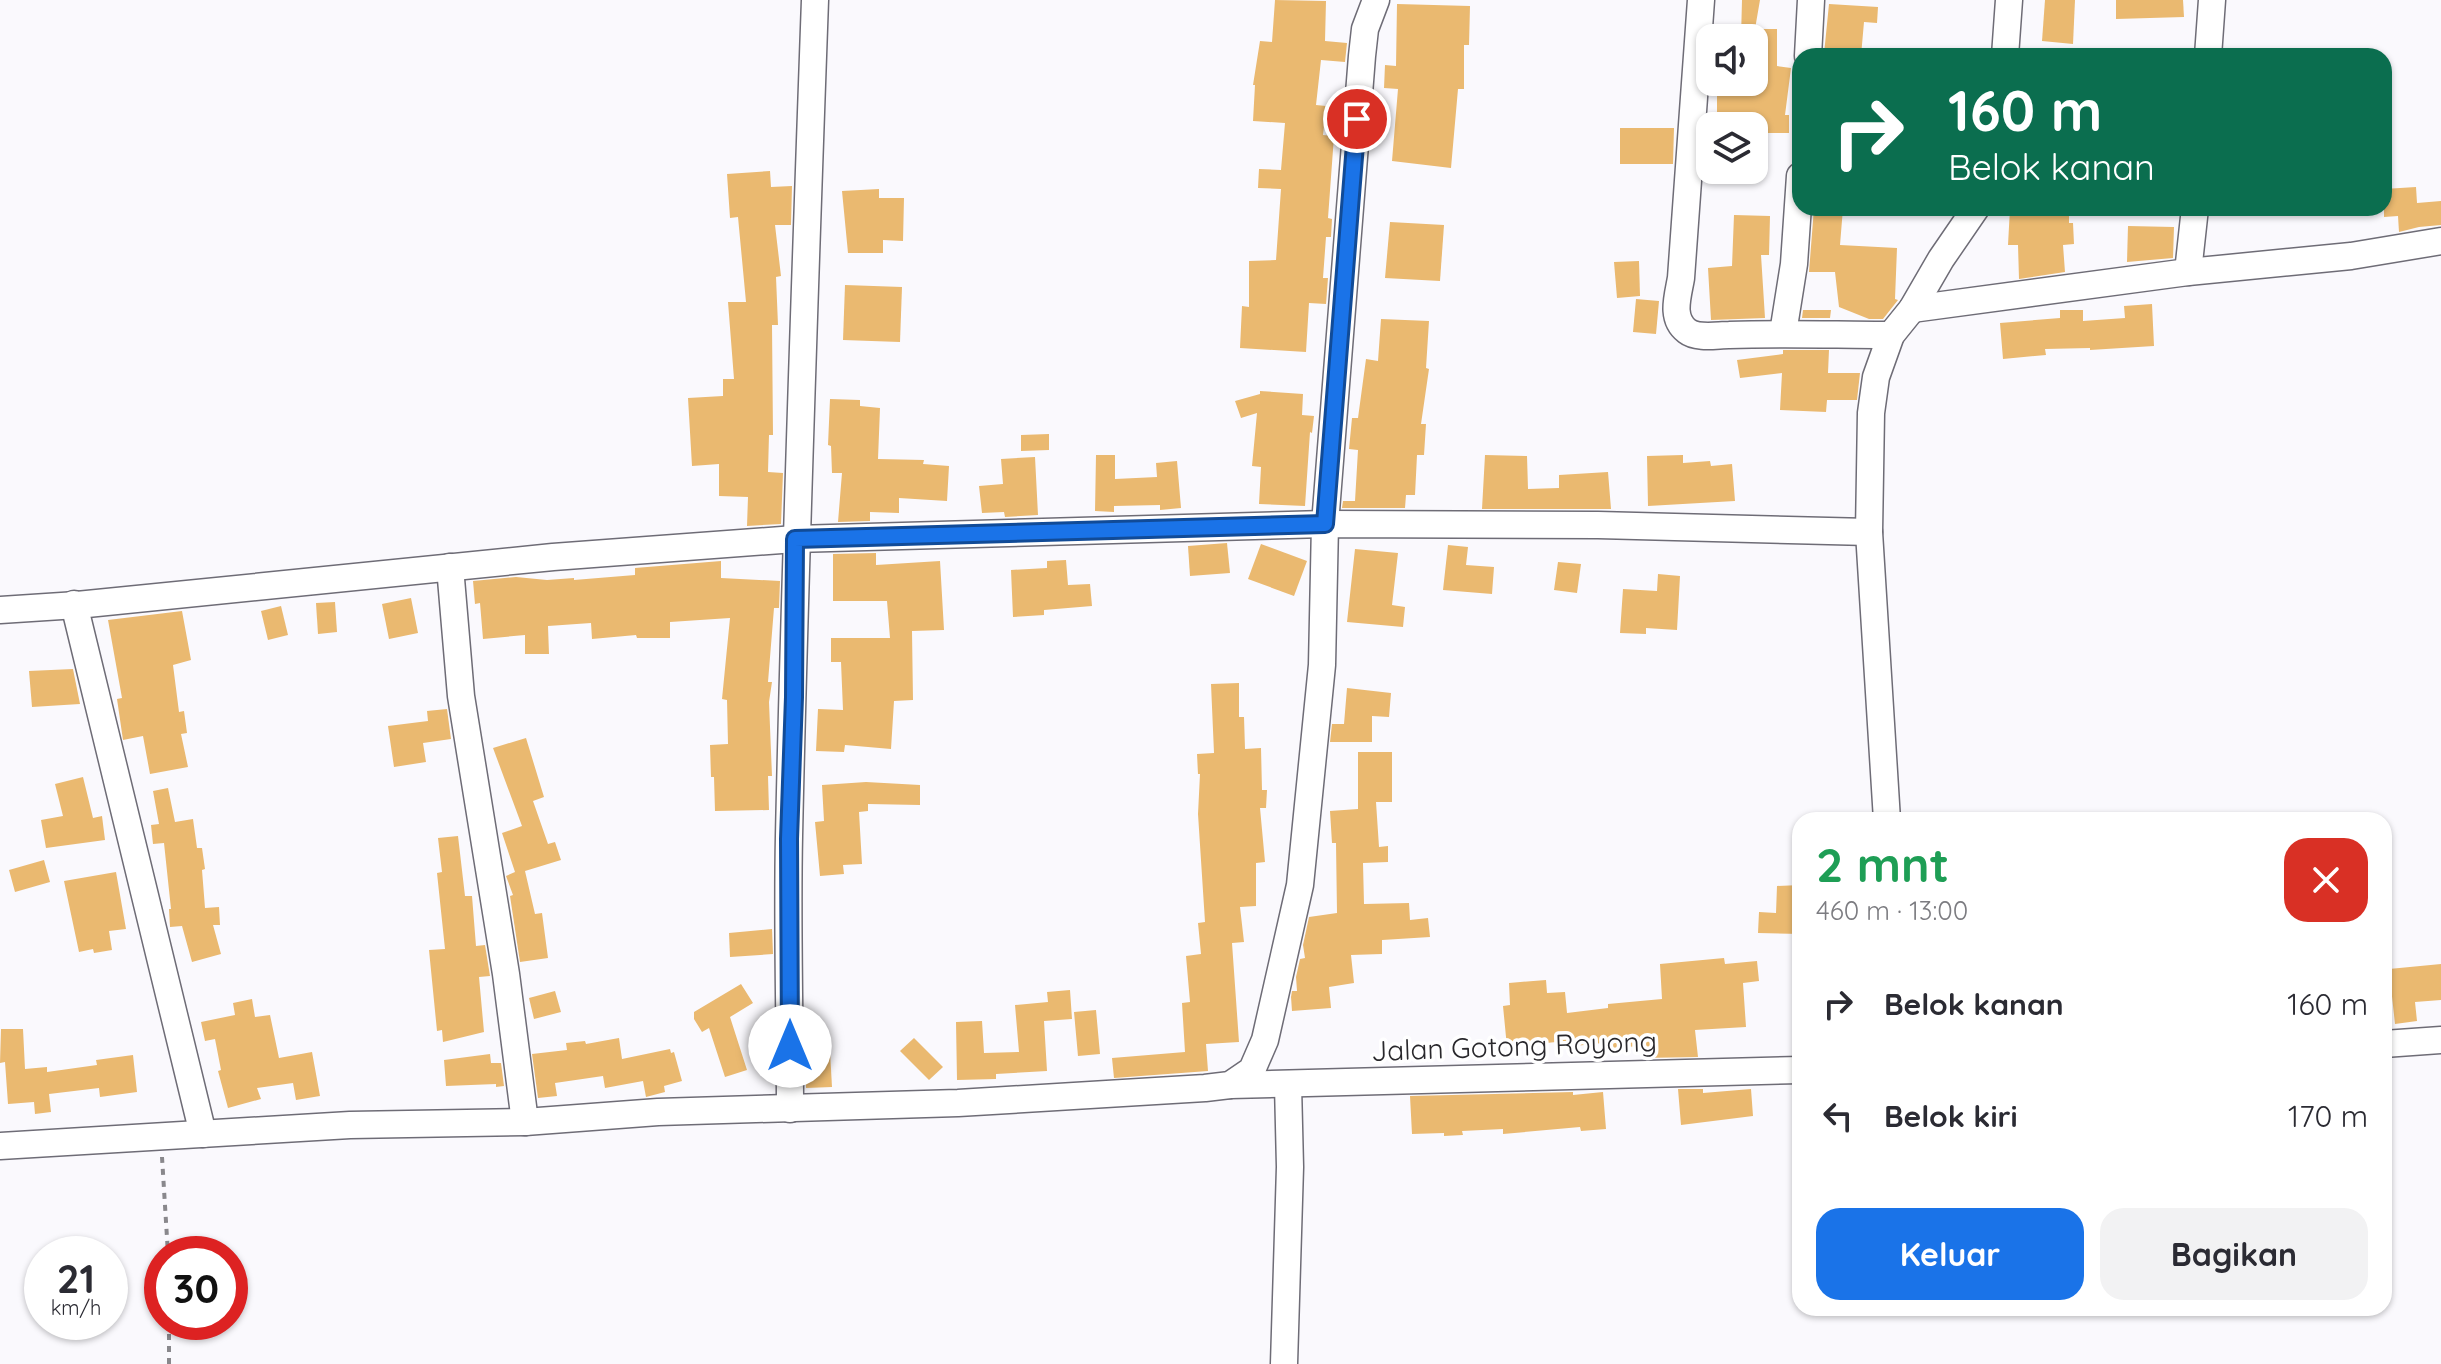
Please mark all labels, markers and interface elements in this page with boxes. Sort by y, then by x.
map controls [1696,24,1768,184]
button: sound [1696,24,1768,96]
text: 160 m [1948,75,2102,145]
icon: right [1816,80,1920,184]
pin [1323,85,1391,153]
icon: arrive [1335,97,1379,141]
button: layers [1696,112,1768,184]
text: Belok kanan [1948,144,2155,189]
text: 2 mnt [1816,834,1949,894]
button: close [2284,838,2368,922]
text: 460 m · 13:00 [1816,894,1968,927]
icon: right [1816,982,1860,1026]
text: Belok kanan [1884,985,2064,1023]
text: 160 m [2287,985,2368,1023]
position arrow [748,1004,832,1088]
street label: Jalan Gotong Royong [1370,1023,1658,1068]
icon: left [1816,1094,1860,1138]
text: Belok kiri [1884,1097,2018,1135]
text: 170 m [2288,1097,2368,1135]
button: Keluar [1816,1208,2084,1300]
button: Bagikan [2100,1208,2368,1300]
speed limit sign: 30 [144,1236,248,1340]
text: 21 [57,1253,95,1303]
text: km/h [51,1295,101,1320]

